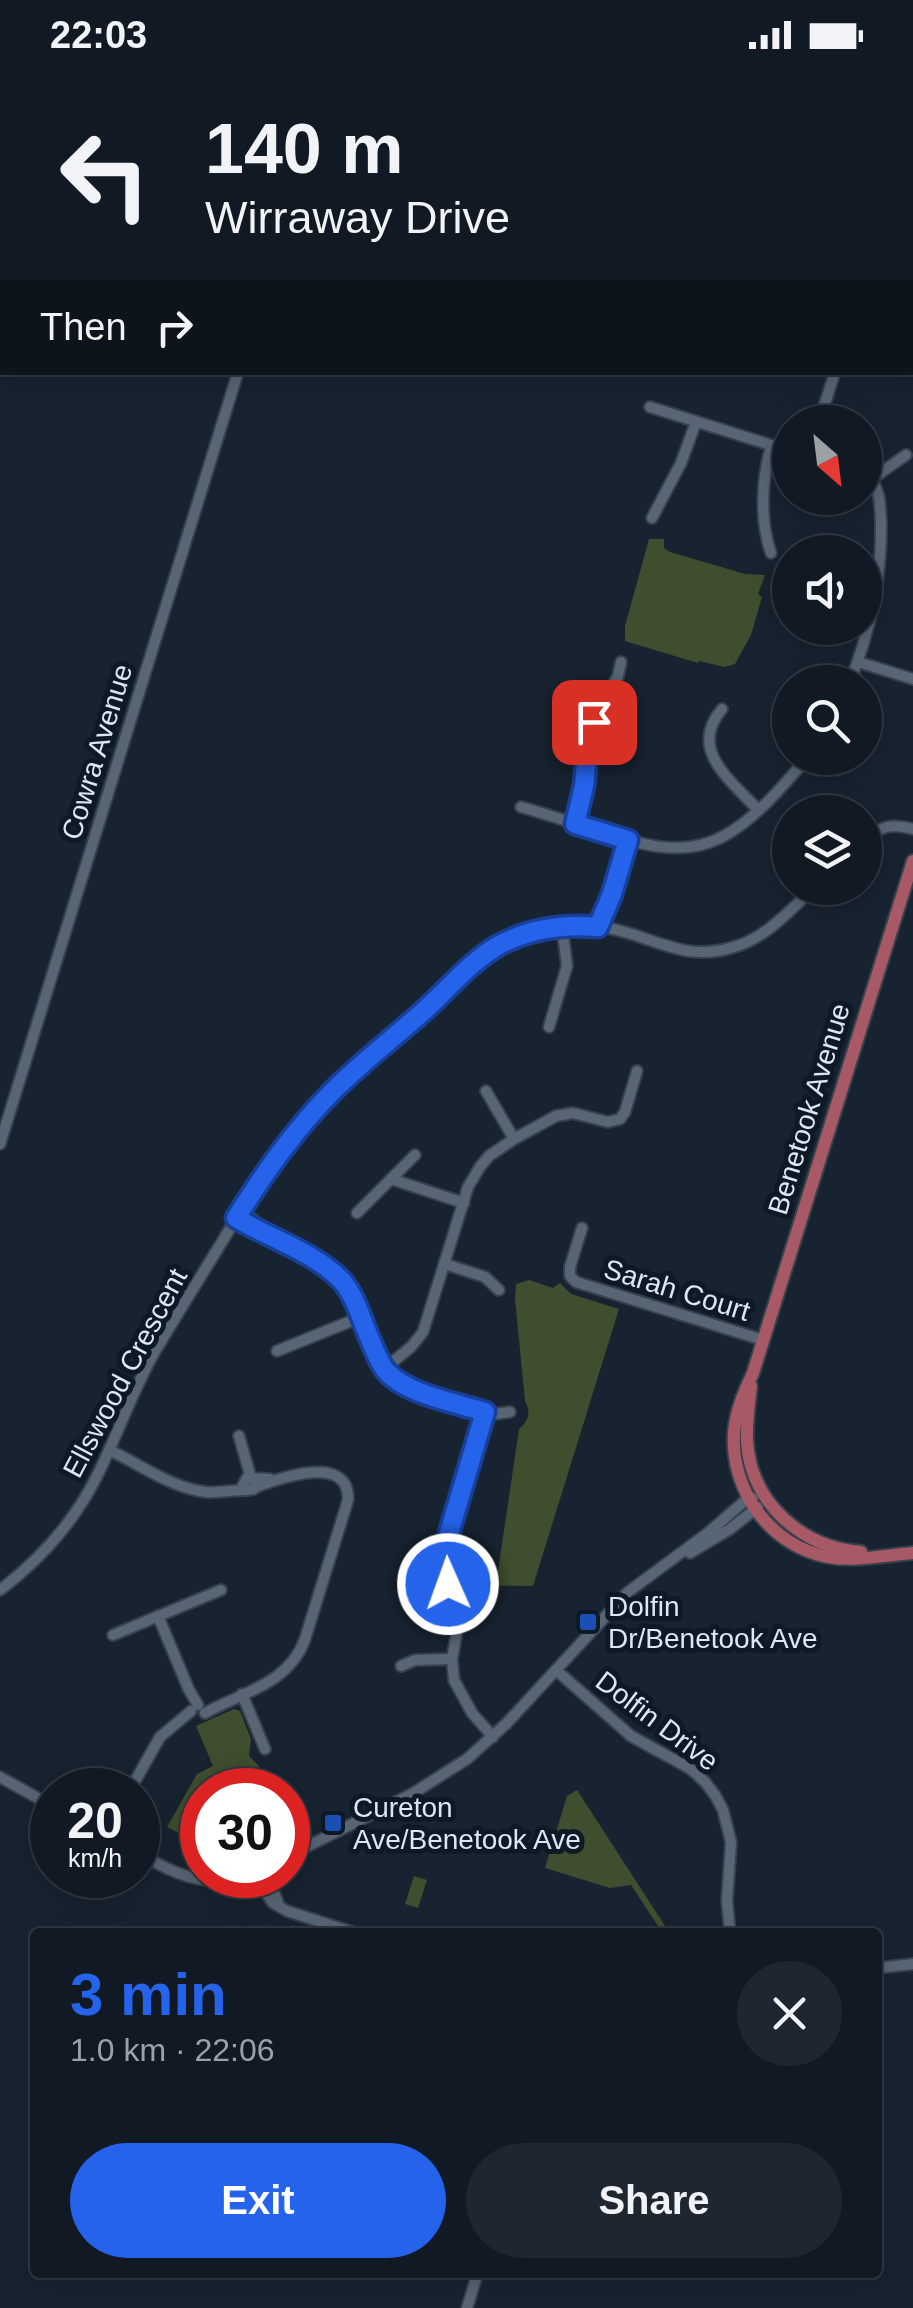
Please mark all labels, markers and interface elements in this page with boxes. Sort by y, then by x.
text: 22:03 [50,14,147,56]
icon: left [40,110,170,240]
text: 140 m [205,110,403,188]
text: Wirraway Drive [205,192,510,243]
icon: right [147,300,202,355]
text: Then [40,306,127,348]
north arrow [772,405,882,515]
map controls [772,405,882,905]
button: sound [772,535,882,645]
street label: Cowra Avenue [56,661,138,843]
button: search [772,665,882,775]
pin [552,680,637,765]
icon: arrive [567,695,622,750]
button: layers [772,795,882,905]
street label: Benetook Avenue [762,1000,856,1218]
street label: Sarah Court [600,1253,754,1327]
street label: Ellswood Crescent [57,1263,193,1483]
position arrow [396,1532,500,1636]
place label: Dolfin Dr/Benetook Ave [608,1591,818,1654]
marker: Dolfin Dr/Benetook Ave [577,1611,599,1633]
street label: Dolfin Drive [590,1665,724,1777]
speed limit sign: 30 [180,1768,310,1898]
place label: Cureton Ave/Benetook Ave [353,1792,581,1855]
text: 20 [67,1793,123,1849]
marker: Cureton Ave/Benetook Ave [322,1812,344,1834]
text: km/h [68,1844,122,1872]
text: 3 min [70,1961,227,2028]
button: close [737,1961,842,2066]
text: 1.0 km · 22:06 [70,2032,275,2068]
button: Exit [70,2143,446,2258]
button: Share [466,2143,842,2258]

